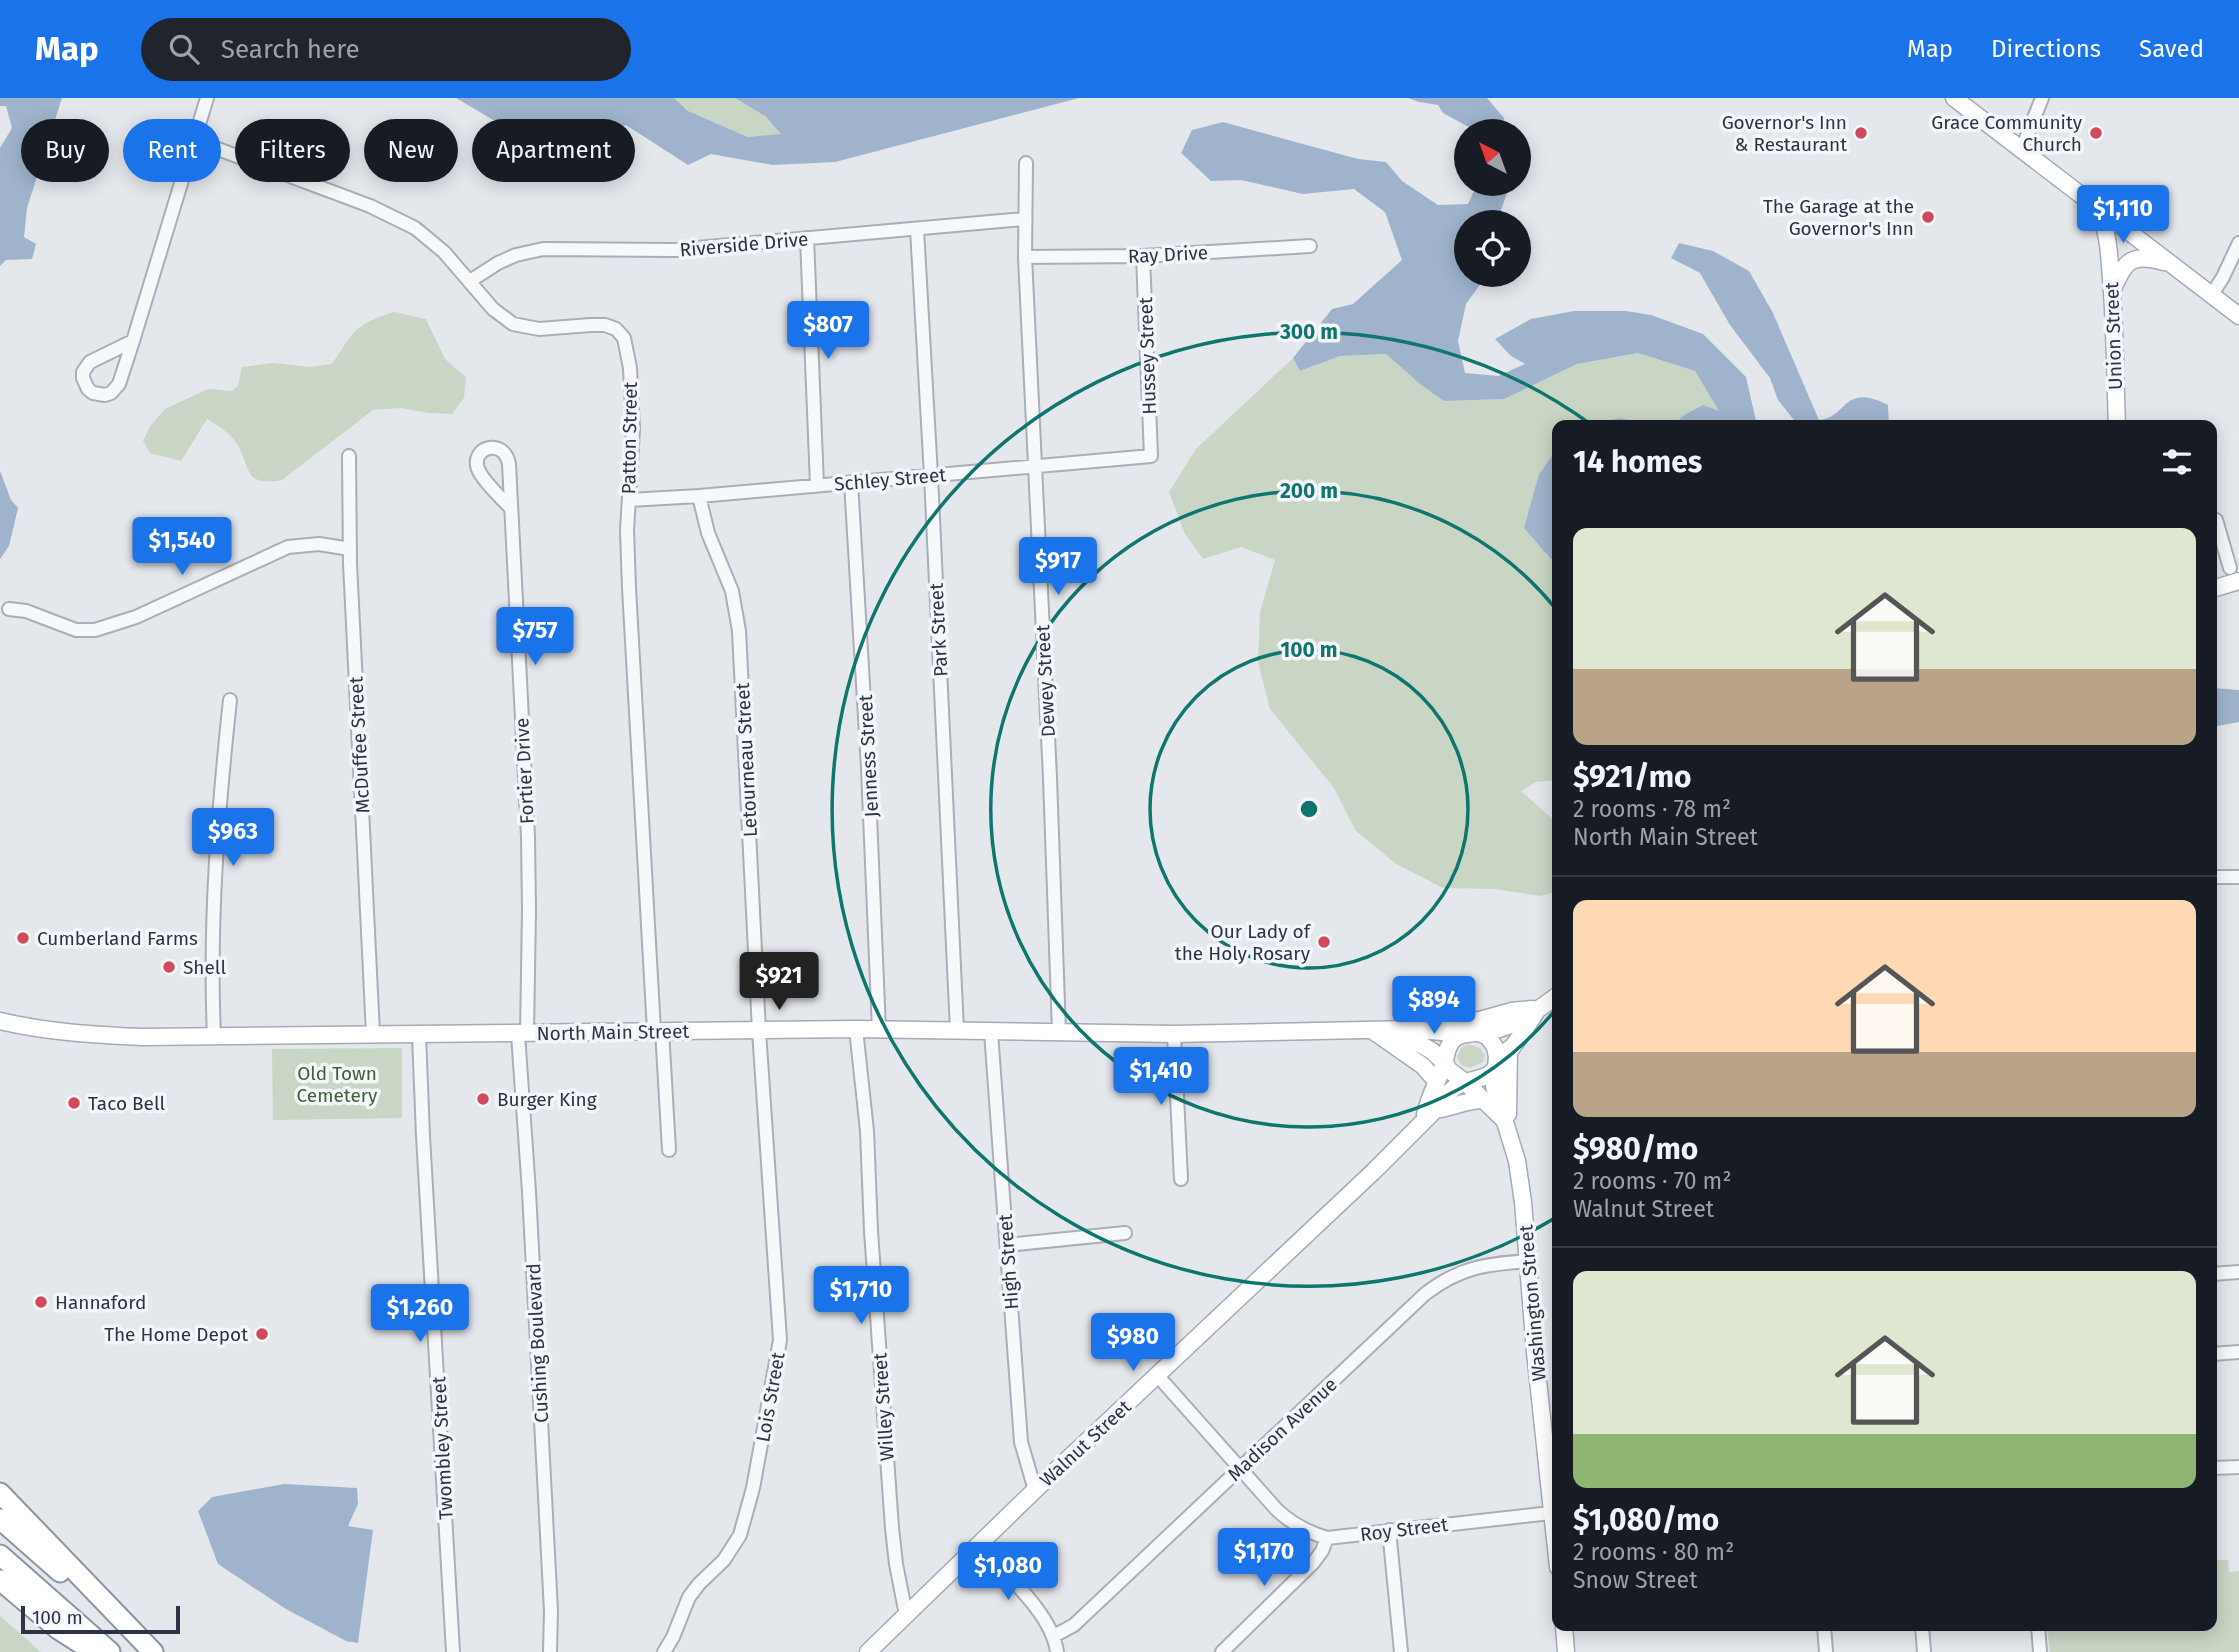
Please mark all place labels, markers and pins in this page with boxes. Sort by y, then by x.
place label: Governor's Inn & Restaurant [1722,111,1847,156]
place label: Grace Community Church [1931,111,2083,156]
marker: Governor's Inn & Restaurant [1853,125,1869,141]
marker: Grace Community Church [2088,125,2104,141]
pin: $1,110 [2066,186,2180,245]
place label: The Garage at the Governor's Inn [1763,195,1914,240]
marker: The Garage at the Governor's Inn [1920,209,1936,225]
pin: $807 [787,302,869,361]
pin: $1,540 [125,518,239,577]
pin: $917 [1017,538,1099,597]
pin: $757 [494,608,576,667]
centre of rings [1297,797,1321,821]
pin: $963 [192,808,274,868]
place label: Our Lady of the Holy Rosary [1175,920,1312,965]
place label: Cumberland Farms [37,927,198,950]
marker: Cumberland Farms [15,930,31,946]
marker: Our Lady of the Holy Rosary [1316,934,1332,950]
pin: $921 [738,953,820,1012]
place label: Shell [183,956,226,979]
marker: Shell [161,959,177,975]
pin: $894 [1393,976,1475,1036]
pin: $1,410 [1104,1048,1218,1107]
place label: Burger King [497,1088,597,1111]
marker: Burger King [475,1091,491,1107]
place label: Taco Bell [88,1092,166,1115]
marker: Taco Bell [66,1095,82,1111]
pin: $1,710 [804,1266,918,1326]
pin: $1,260 [363,1284,477,1344]
place label: Hannaford [55,1291,146,1314]
marker: Hannaford [33,1294,49,1310]
pin: $980 [1092,1314,1174,1373]
place label: The Home Depot [104,1323,248,1346]
marker: The Home Depot [254,1326,270,1342]
pin: $1,170 [1207,1528,1321,1588]
pin: $1,080 [951,1542,1065,1602]

